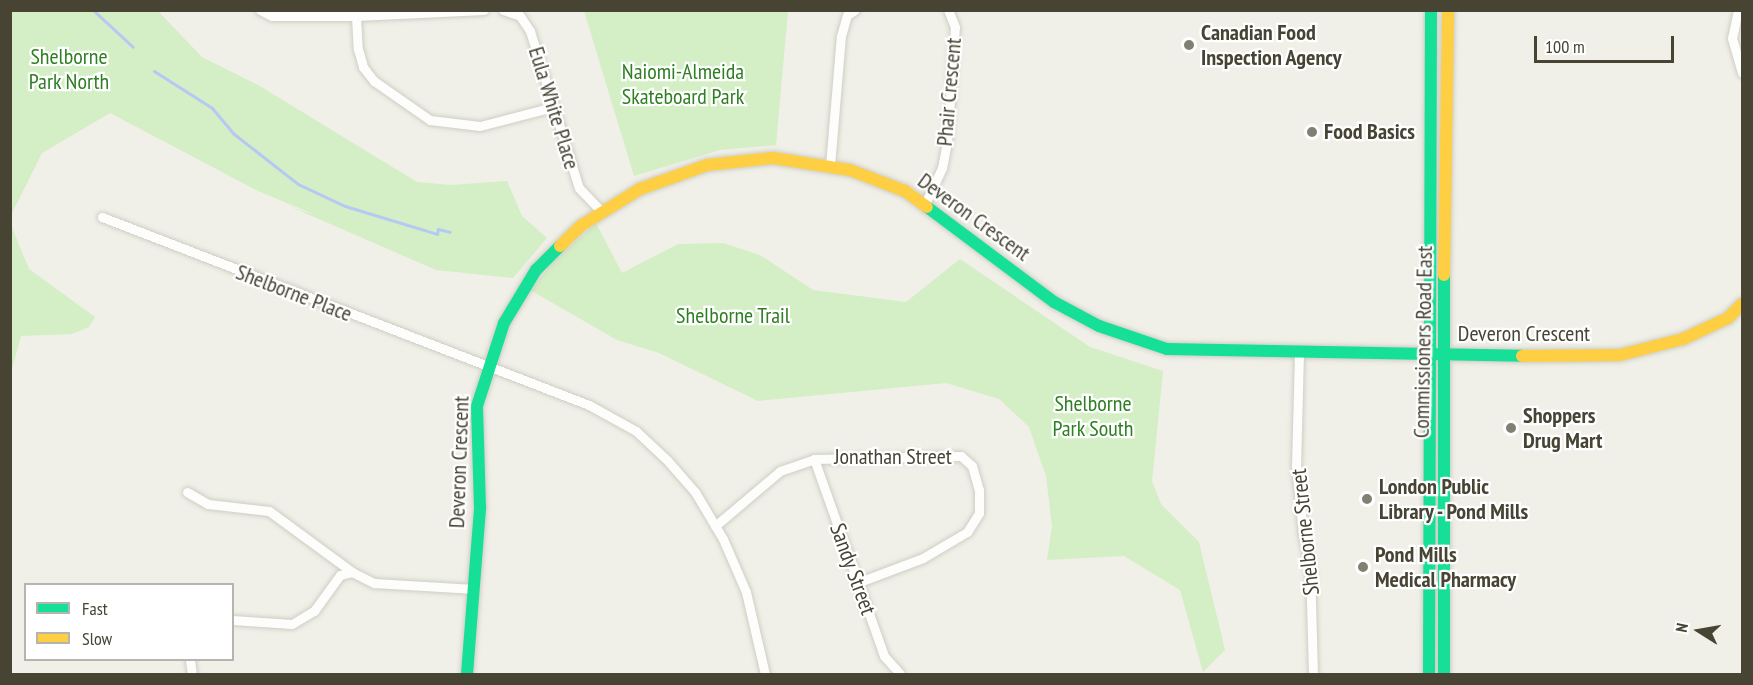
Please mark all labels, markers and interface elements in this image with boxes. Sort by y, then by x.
place label: Canadian Food Inspection Agency [1201,19,1342,70]
scale bar [1537,24,1676,62]
text: 100 m [1545,35,1585,58]
street label: Phair Crescent [931,37,967,147]
marker: Canadian Food Inspection Agency [1182,38,1196,52]
park label: Shelborne Park North [29,43,109,94]
street label: Eula White Place [523,43,585,173]
park label: Naiomi-Almeida Skateboard Park [622,58,744,110]
place label: Food Basics [1324,119,1415,145]
marker: Food Basics [1305,125,1319,139]
street label: Deveron Crescent [913,167,1035,267]
street label: Commissioners Road East [1408,246,1438,438]
street label: Shelborne Place [232,259,356,327]
park label: Shelborne Trail [676,303,790,329]
street label: Deveron Crescent [1458,321,1590,347]
park label: Shelborne Park South [1052,390,1134,442]
street label: Deveron Crescent [443,395,475,529]
place label: Shoppers Drug Mart [1523,402,1602,454]
marker: Shoppers Drug Mart [1504,421,1518,435]
street label: Jonathan Street [834,444,952,470]
street label: Shelborne Street [1285,467,1325,597]
place label: London Public Library - Pond Mills [1379,473,1531,524]
marker: London Public Library - Pond Mills [1360,492,1374,506]
street label: Sandy Street [824,519,882,619]
place label: Pond Mills Medical Pharmacy [1375,541,1516,592]
marker: Pond Mills Medical Pharmacy [1356,560,1370,574]
legend [24,583,234,661]
text: Fast [82,597,108,620]
north arrow [1669,601,1729,661]
text: N [1671,621,1692,634]
text: Slow [82,627,112,650]

